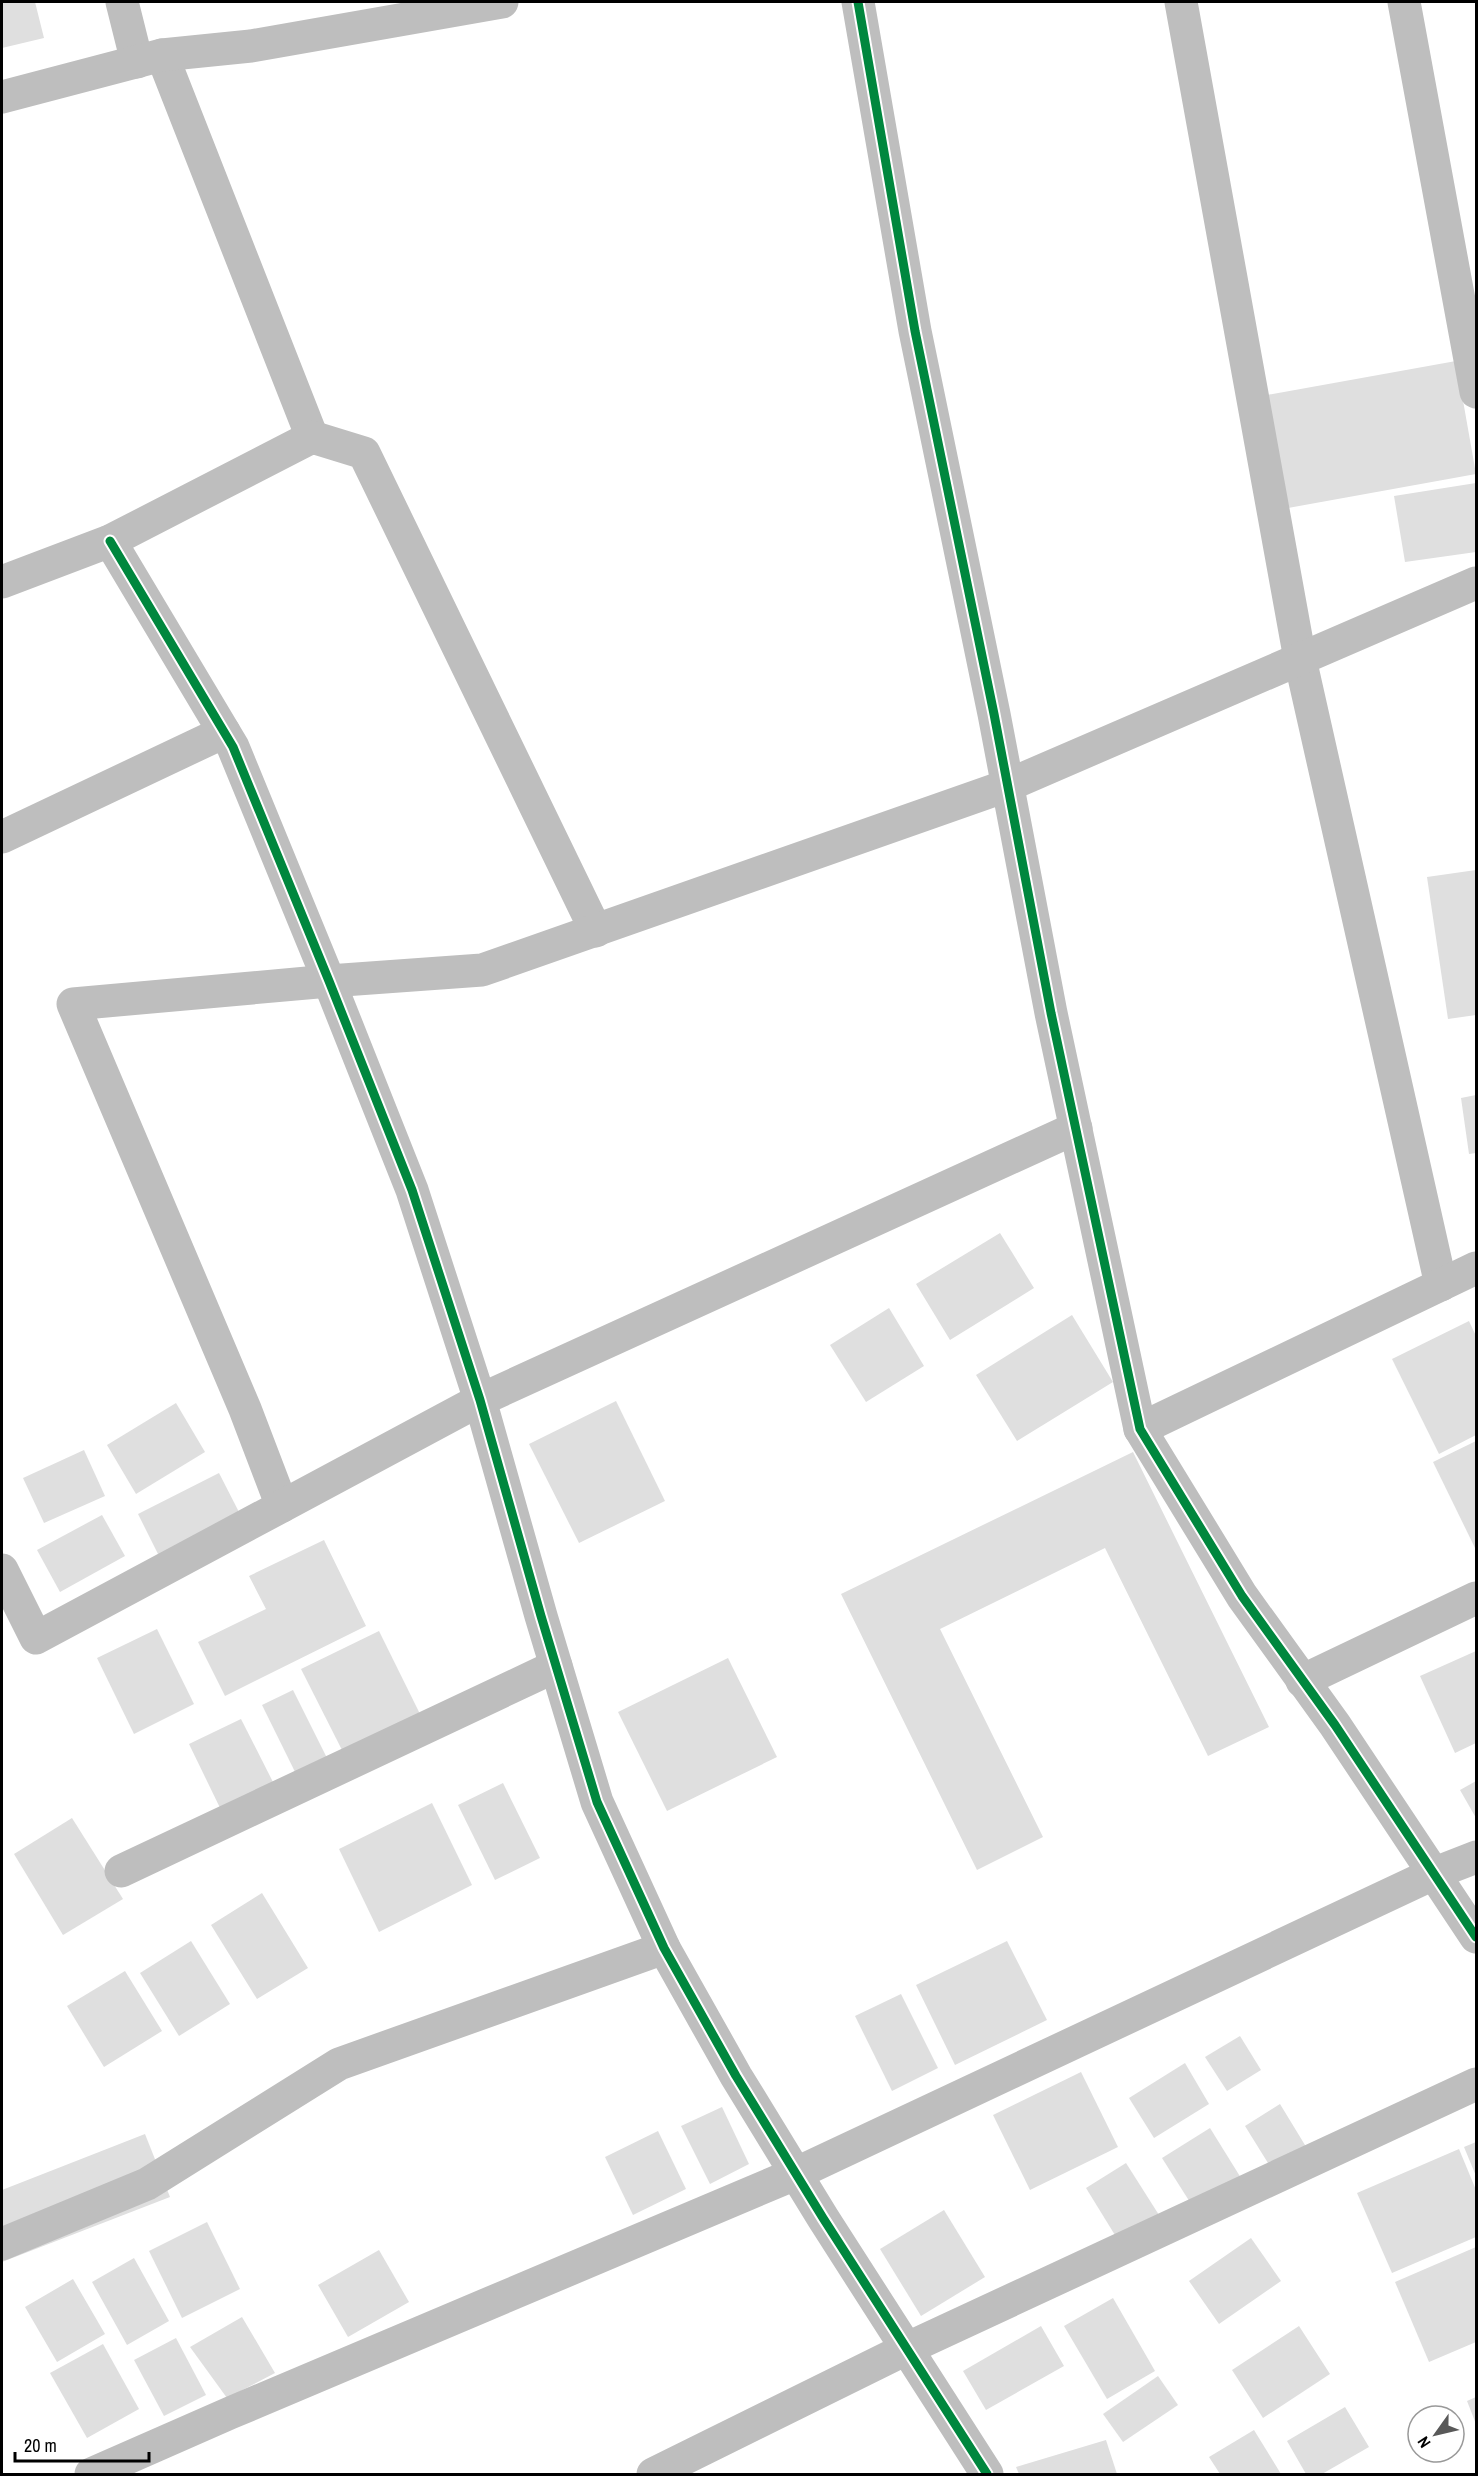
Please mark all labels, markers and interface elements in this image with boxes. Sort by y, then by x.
north arrow [1406,2404,1466,2464]
scale bar [15,2425,148,2463]
text: N [1412,2432,1435,2452]
text: 20 m [24,2433,57,2458]

